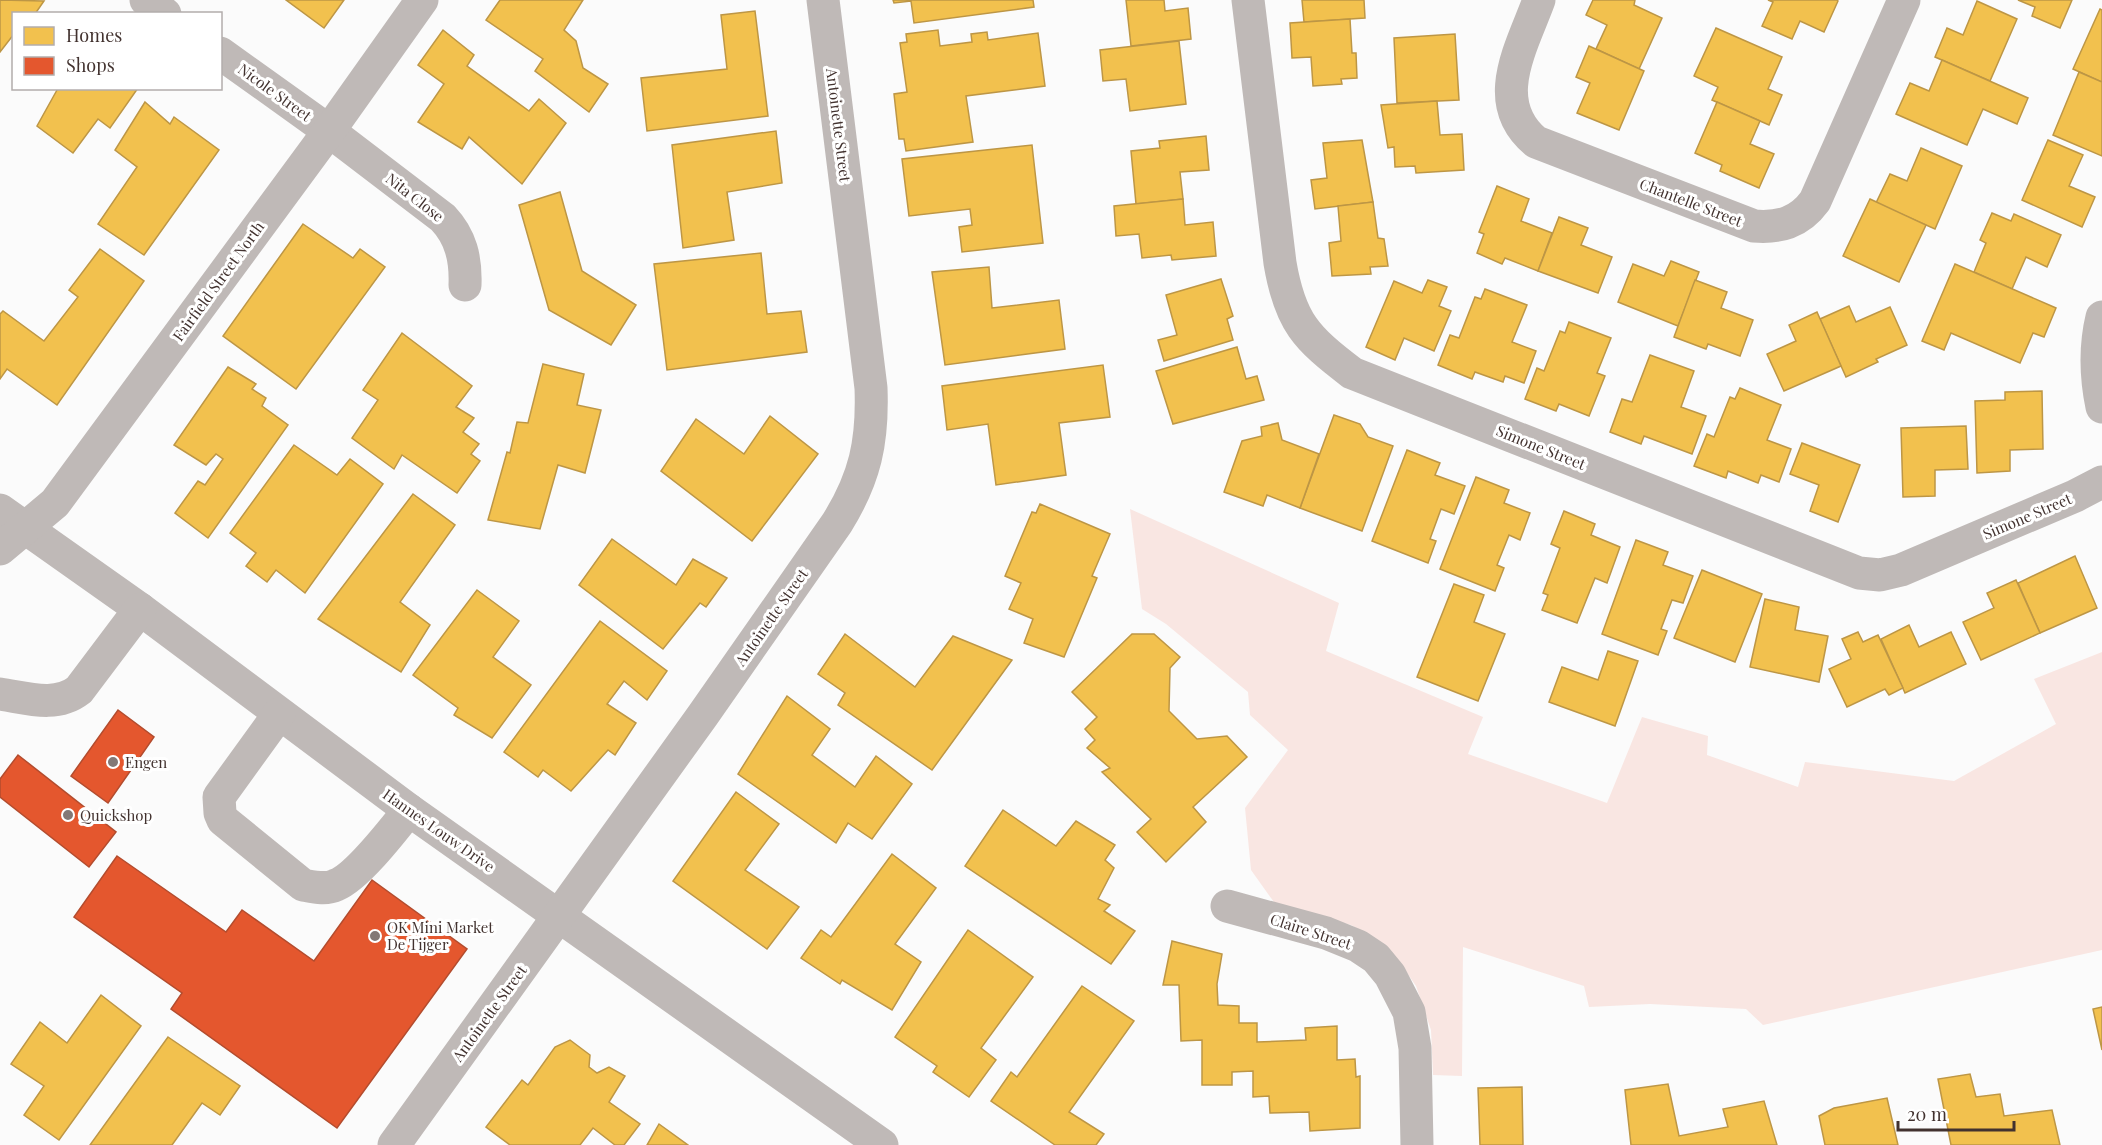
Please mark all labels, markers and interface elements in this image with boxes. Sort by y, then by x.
legend [12,12,222,90]
text: Homes [66,23,122,47]
text: Shops [66,53,115,77]
street label: Nicole Street [234,59,316,126]
street label: Antoinette Street [822,66,856,184]
street label: Nita Close [382,168,448,226]
street label: Chantelle Street [1637,173,1746,231]
street label: Fairfield Street North [168,217,268,345]
street label: Simone Street [1493,420,1589,474]
street label: Simone Street [1980,488,2075,544]
street label: Antoinette Street [729,564,812,670]
place label: Engen [125,752,167,772]
marker: Engen [106,755,120,769]
street label: Hannes Louw Drive [379,784,499,876]
place label: Quickshop [80,805,153,825]
marker: Quickshop [61,808,75,822]
street label: Claire Street [1268,908,1355,954]
place label: OK Mini Market De Tijger [387,917,494,954]
marker: OK Mini Market De Tijger [368,929,382,943]
street label: Antoinette Street [447,960,531,1066]
scale bar [1898,1094,2014,1132]
text: 20 m [1907,1102,1947,1126]

